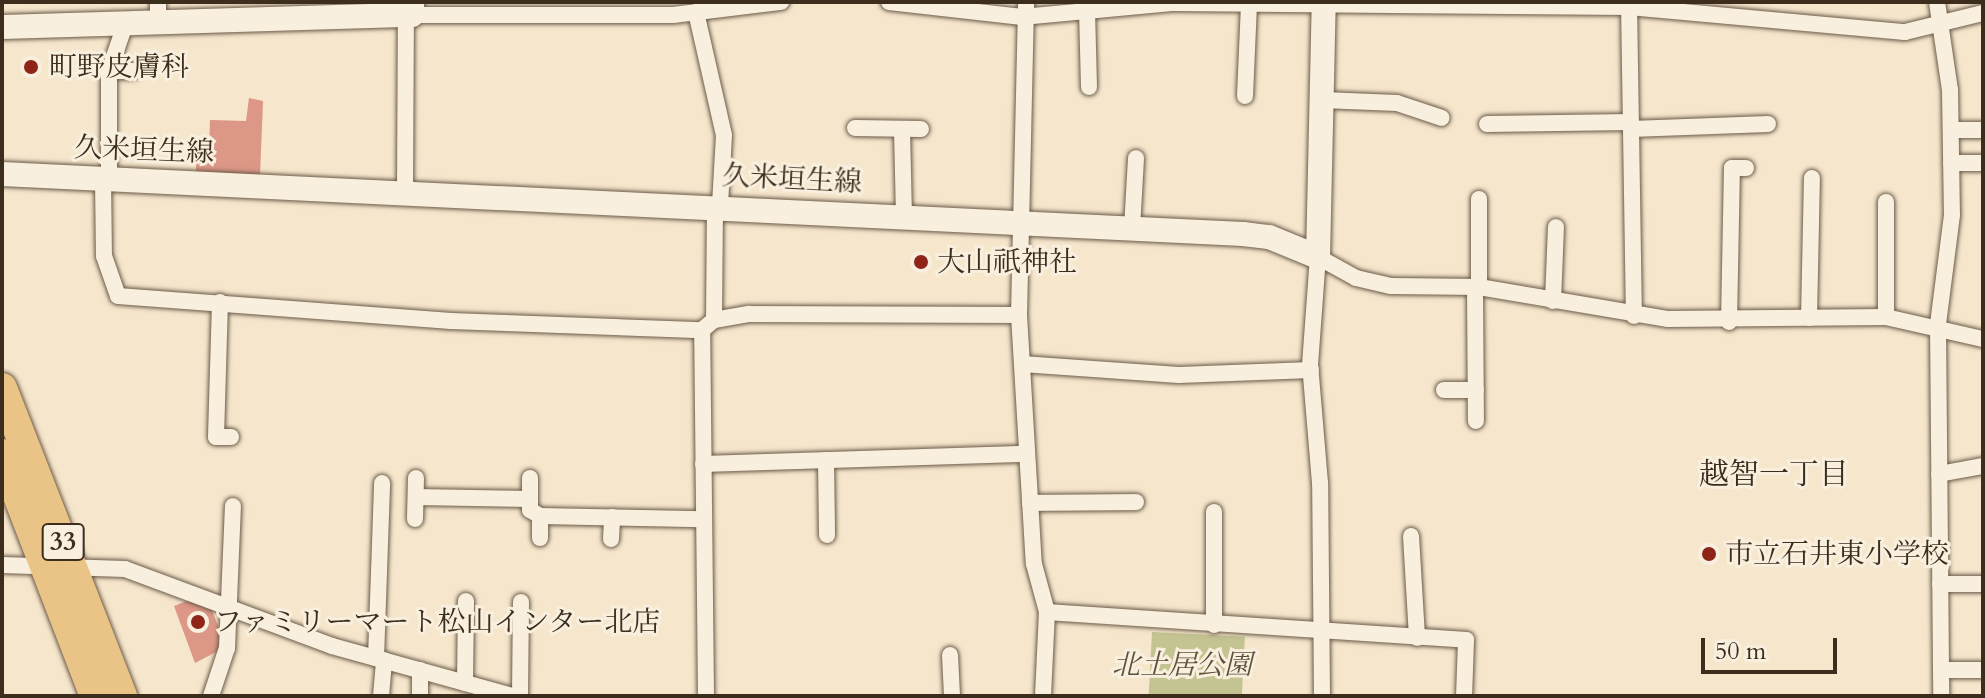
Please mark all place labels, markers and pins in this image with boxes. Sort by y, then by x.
place label: 町野皮膚科 [49,50,189,84]
marker: 町野皮膚科 [20,56,42,78]
place label: 大山祇神社 [937,245,1077,279]
marker: 大山祇神社 [912,253,930,271]
place label: 市立石井東小学校 [1725,537,1949,571]
marker: 市立石井東小学校 [1700,545,1718,563]
place label: ファミリーマート松山インター北店 [214,605,662,639]
marker: ファミリーマート松山インター北店 [189,613,207,631]

